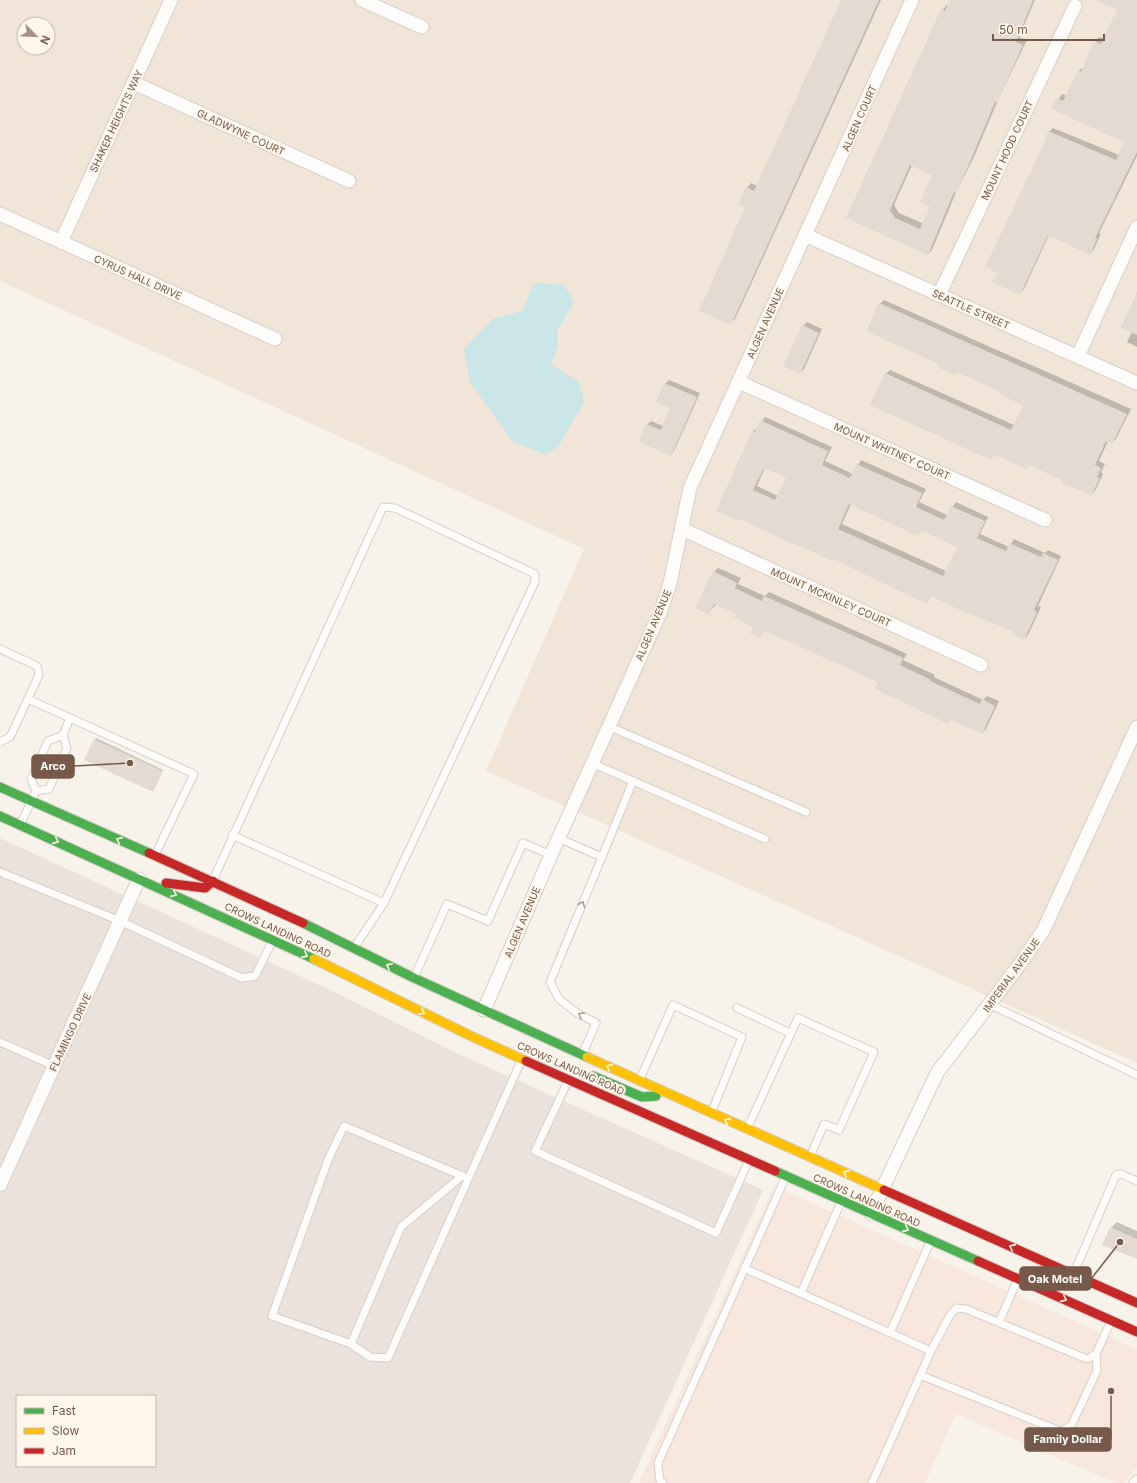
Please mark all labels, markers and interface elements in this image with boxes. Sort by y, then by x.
north arrow [16,16,56,56]
scale bar [993,16,1104,42]
text: 50 m [999,22,1028,37]
text: N [37,33,53,47]
street label: SHAKER HEIGHTS WAY [87,68,145,174]
street label: ALGEN COURT [839,83,879,153]
street label: MOUNT HOOD COURT [979,98,1035,202]
street label: GLADWYNE COURT [195,106,287,158]
street label: CYRUS HALL DRIVE [92,252,184,302]
street label: ALGEN AVENUE [744,286,786,360]
street label: SEATTLE STREET [930,287,1012,331]
street label: MOUNT WHITNEY COURT [832,420,952,482]
street label: MOUNT MCKINLEY COURT [769,565,893,629]
street label: ALGEN AVENUE [633,588,673,662]
callout: Arco [32,755,74,778]
text: Arco [40,759,66,773]
one-way arrow [51,836,59,844]
one-way arrow [116,837,124,845]
street label: ALGEN AVENUE [502,885,542,959]
one-way arrow [171,890,178,898]
street label: CROWS LANDING ROAD [223,900,333,960]
one-way arrow [578,901,586,908]
street label: IMPERIAL AVENUE [980,936,1042,1014]
one-way arrow [301,950,308,957]
one-way arrow [386,963,393,970]
street label: FLAMINGO DRIVE [47,991,93,1073]
one-way arrow [418,1007,425,1015]
one-way arrow [578,1012,585,1019]
street label: CROWS LANDING ROAD [516,1039,626,1097]
one-way arrow [605,1064,613,1072]
one-way arrow [724,1117,731,1125]
one-way arrow [843,1170,850,1178]
street label: CROWS LANDING ROAD [812,1171,922,1229]
one-way arrow [902,1224,910,1232]
one-way arrow [1008,1244,1015,1252]
callout: Oak Motel [1020,1267,1091,1290]
text: Oak Motel [1028,1272,1082,1286]
one-way arrow [1059,1294,1067,1302]
legend [16,1395,156,1467]
text: Fast [52,1403,76,1418]
text: Slow [52,1423,80,1438]
callout: Family Dollar [1025,1428,1111,1451]
text: Family Dollar [1033,1432,1103,1446]
text: Jam [52,1443,76,1458]

